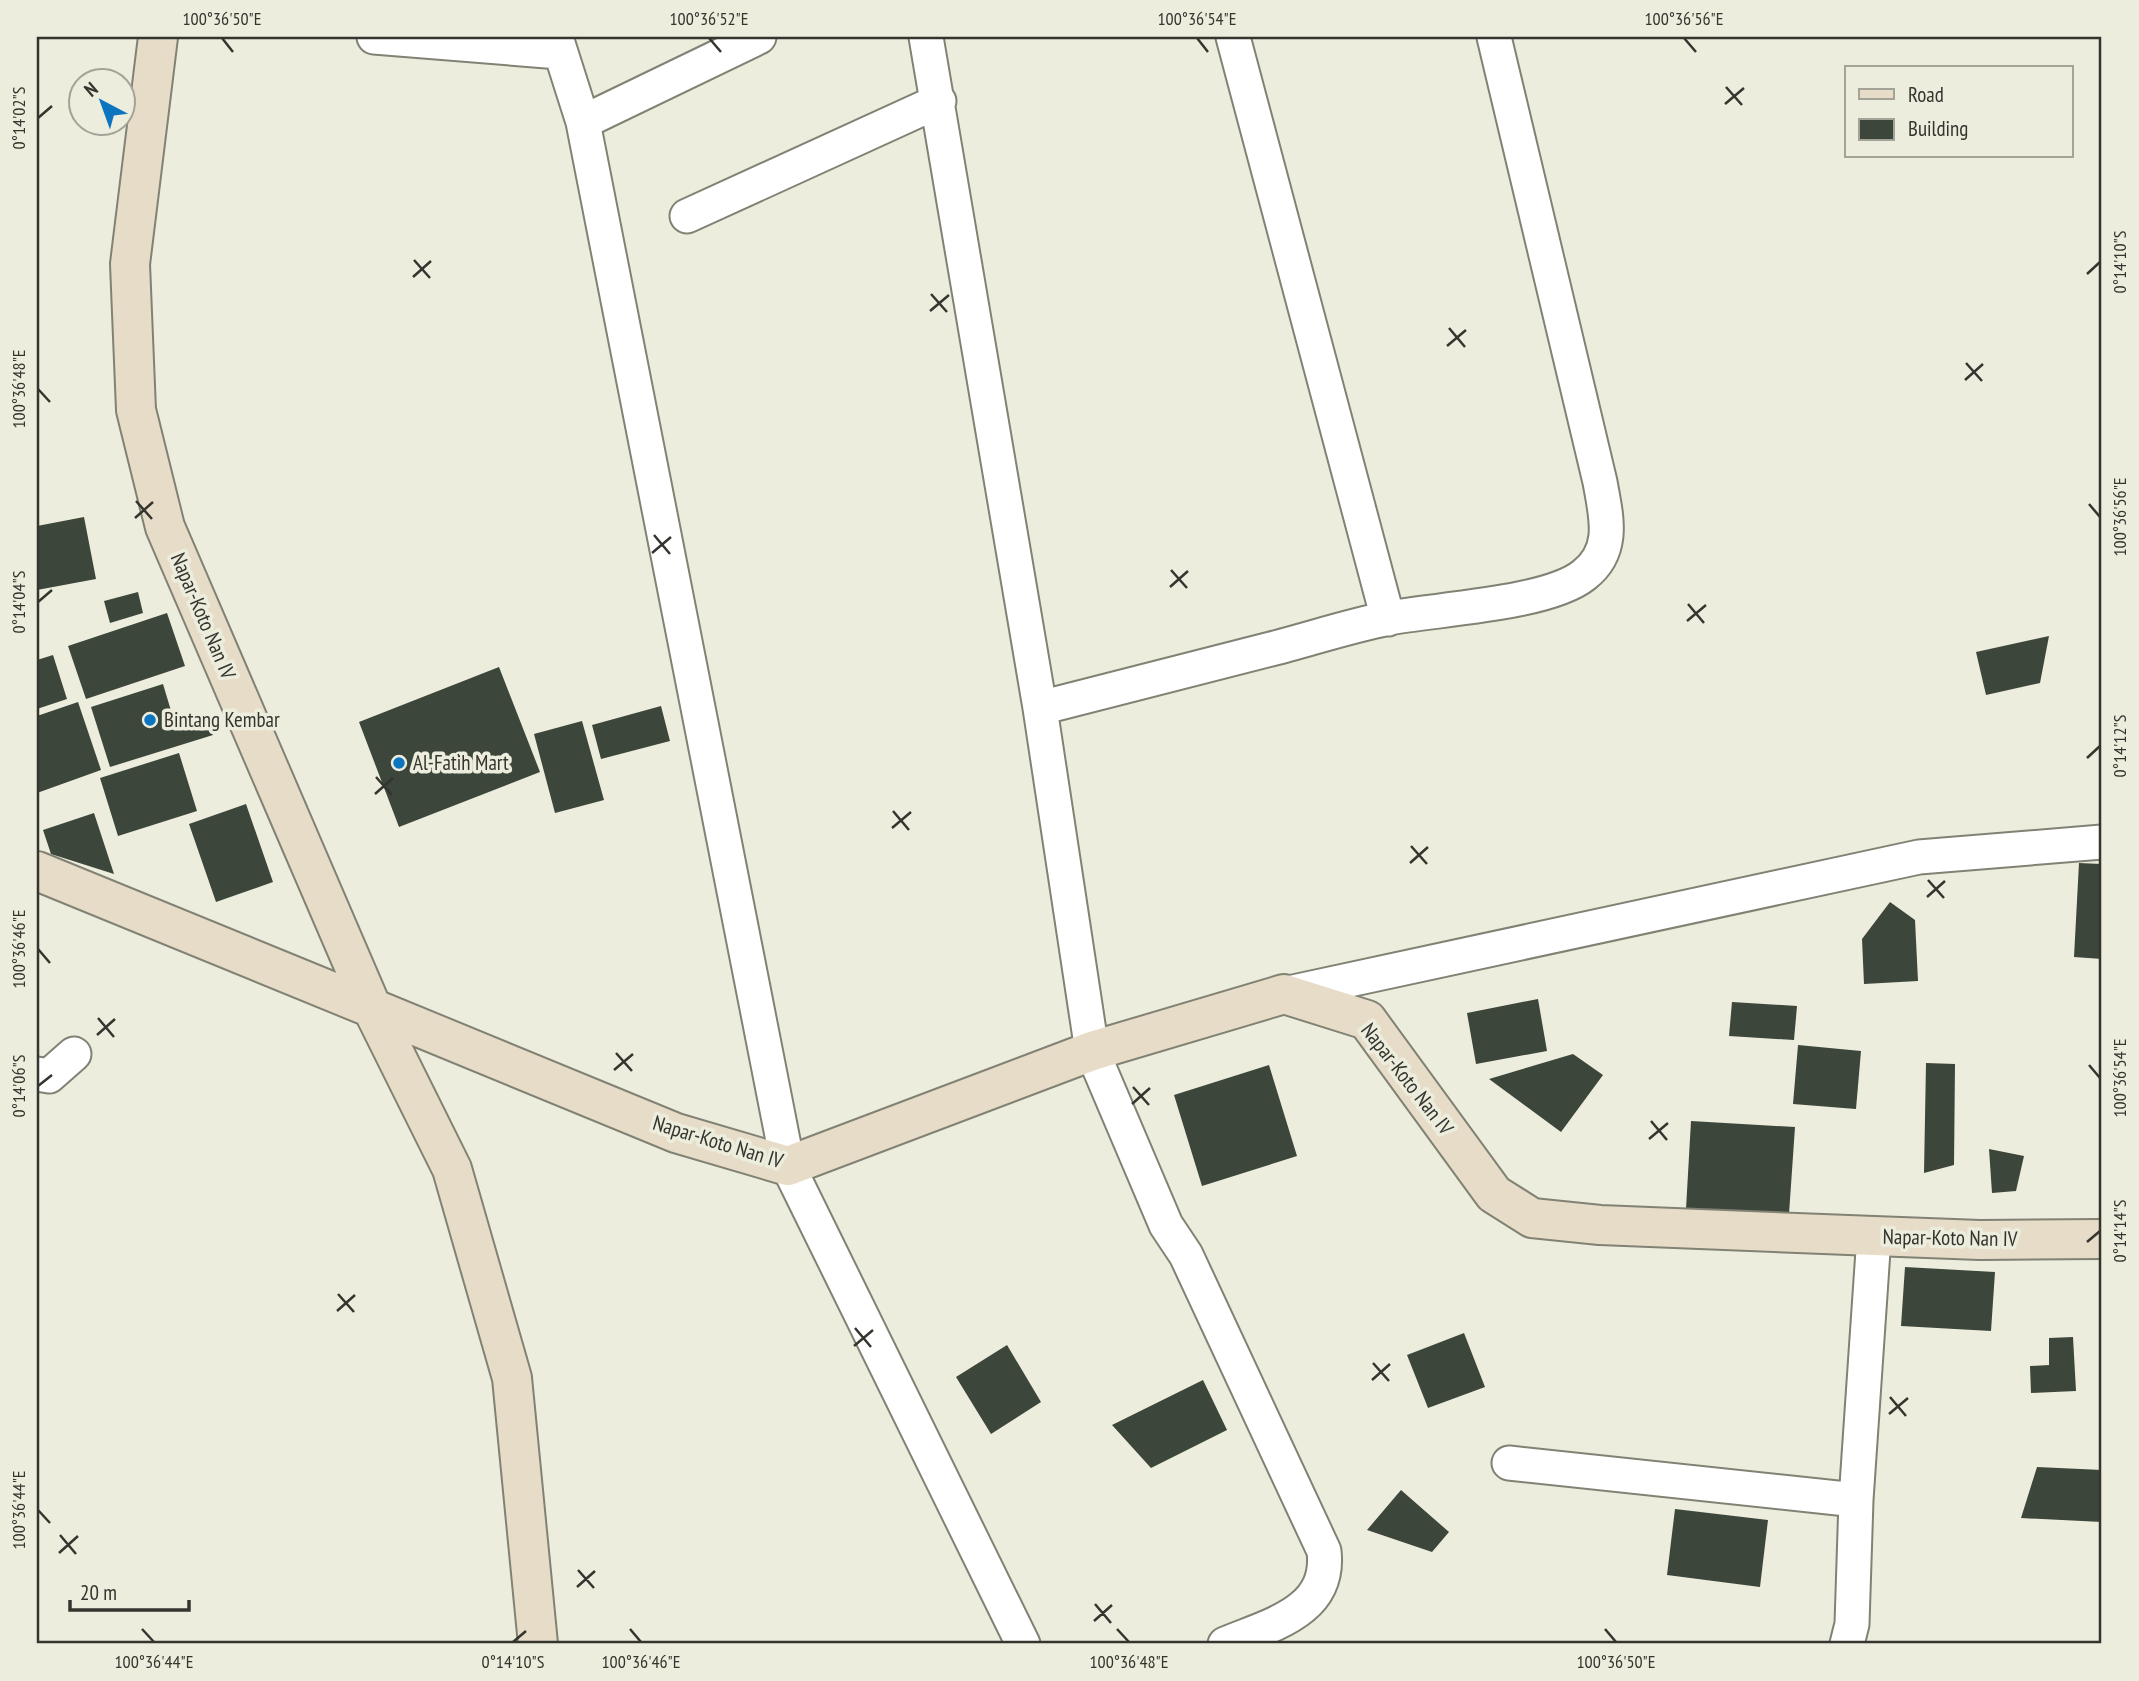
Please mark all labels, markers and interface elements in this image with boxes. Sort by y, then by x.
text: 100°36'50"E [183,7,261,30]
text: 100°36'52"E [670,7,748,30]
text: 100°36'54"E [1158,7,1236,30]
text: 100°36'56"E [1645,7,1723,30]
north arrow [66,66,136,136]
legend [1845,66,2072,158]
text: N [79,77,103,102]
text: Road [1908,81,1944,108]
text: 0°14'02"S [7,86,30,149]
text: Building [1908,115,1968,142]
text: 0°14'10"S [2108,230,2131,293]
text: 100°36'48"E [7,350,30,428]
text: 100°36'56"E [2108,478,2131,556]
street label: Napar-Koto Nan IV [165,548,242,683]
text: 0°14'04"S [7,570,30,633]
place label: Bintang Kembar [164,706,280,733]
marker: Bintang Kembar [142,712,158,728]
text: 0°14'12"S [2108,714,2131,777]
place label: Al-Fatih Mart [413,749,509,776]
marker: Al-Fatih Mart [391,755,407,771]
text: 100°36'46"E [7,910,30,988]
street label: Napar-Koto Nan IV [1355,1017,1460,1140]
text: 100°36'54"E [2108,1039,2131,1117]
text: 0°14'06"S [7,1054,30,1117]
street label: Napar-Koto Nan IV [650,1109,787,1174]
text: 0°14'14"S [2108,1199,2131,1262]
street label: Napar-Koto Nan IV [1882,1223,2018,1252]
text: 100°36'44"E [7,1471,30,1549]
scale bar [70,1569,189,1613]
text: 20 m [80,1579,117,1606]
text: 100°36'44"E [115,1650,193,1673]
text: 0°14'10"S [482,1650,545,1673]
text: 100°36'46"E [602,1650,680,1673]
text: 100°36'48"E [1090,1650,1168,1673]
text: 100°36'50"E [1577,1650,1655,1673]

